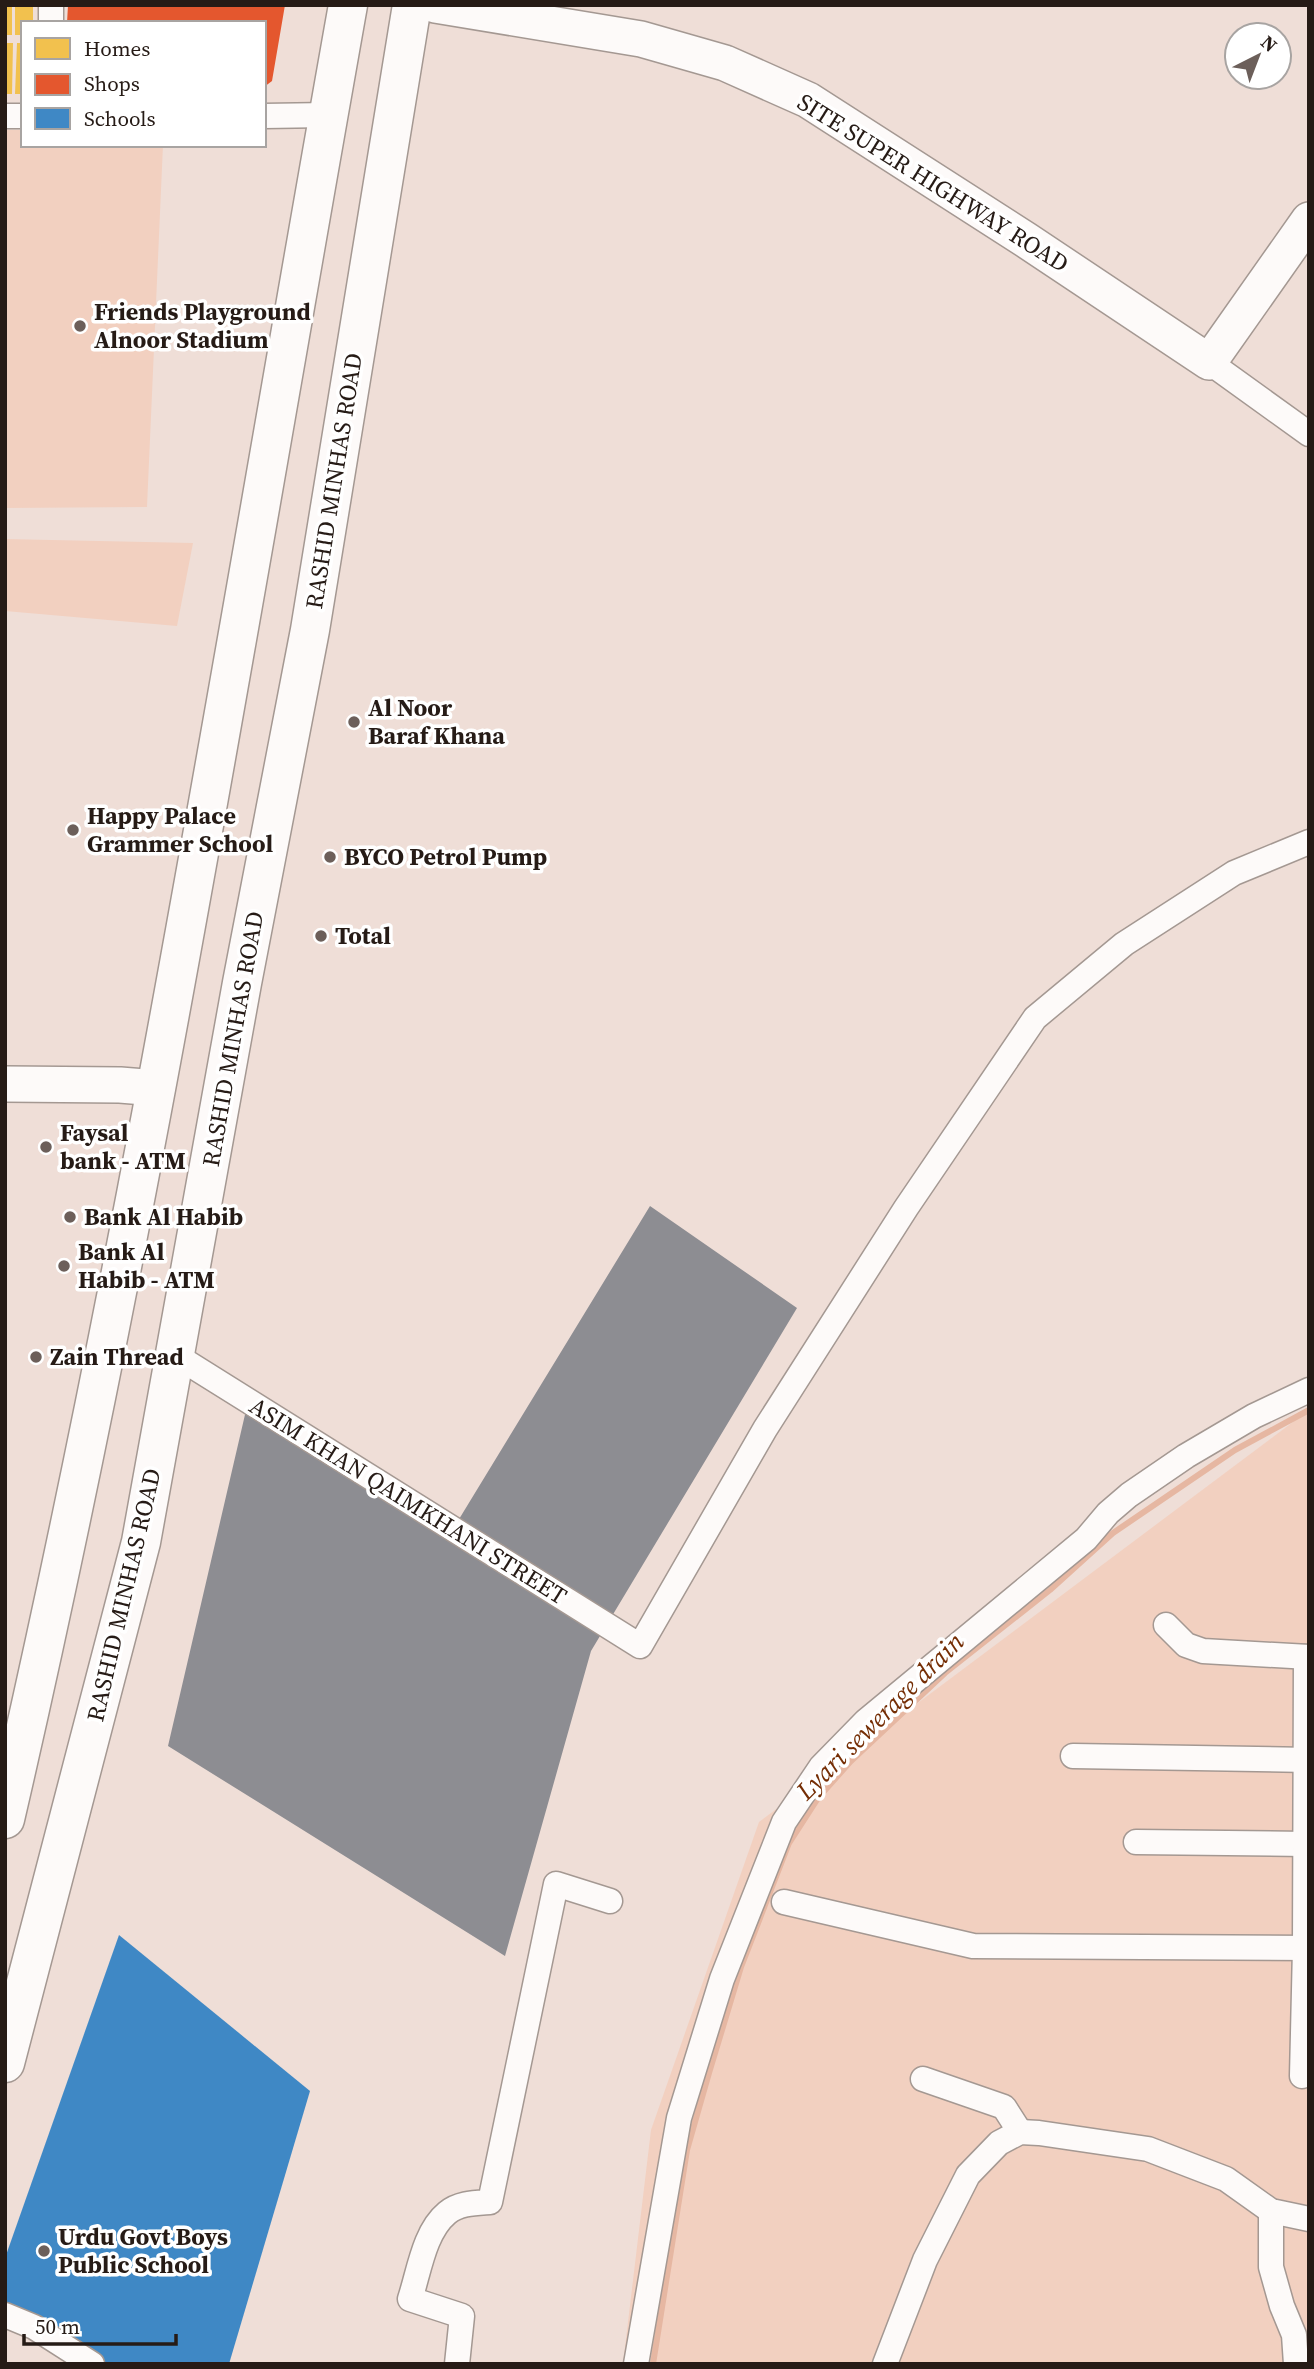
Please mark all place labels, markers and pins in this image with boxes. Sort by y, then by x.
place label: Friends Playground Alnoor Stadium [94,295,311,356]
marker: Friends Playground Alnoor Stadium [72,318,88,334]
place label: Al Noor Baraf Khana [368,691,505,752]
marker: Al Noor Baraf Khana [346,714,362,730]
place label: Happy Palace Grammer School [87,799,274,860]
marker: Happy Palace Grammer School [65,822,81,838]
place label: BYCO Petrol Pump [344,840,547,873]
marker: BYCO Petrol Pump [322,849,338,865]
place label: Total [335,919,391,952]
marker: Total [313,928,329,944]
place label: Faysal bank - ATM [60,1116,186,1177]
marker: Faysal bank - ATM [38,1139,54,1155]
place label: Bank Al Habib [84,1200,243,1233]
marker: Bank Al Habib [62,1209,78,1225]
place label: Bank Al Habib - ATM [78,1235,215,1296]
marker: Bank Al Habib - ATM [56,1258,72,1274]
place label: Zain Thread [50,1340,184,1373]
marker: Zain Thread [28,1349,44,1365]
place label: Urdu Govt Boys Public School [58,2220,228,2281]
marker: Urdu Govt Boys Public School [36,2243,52,2259]

